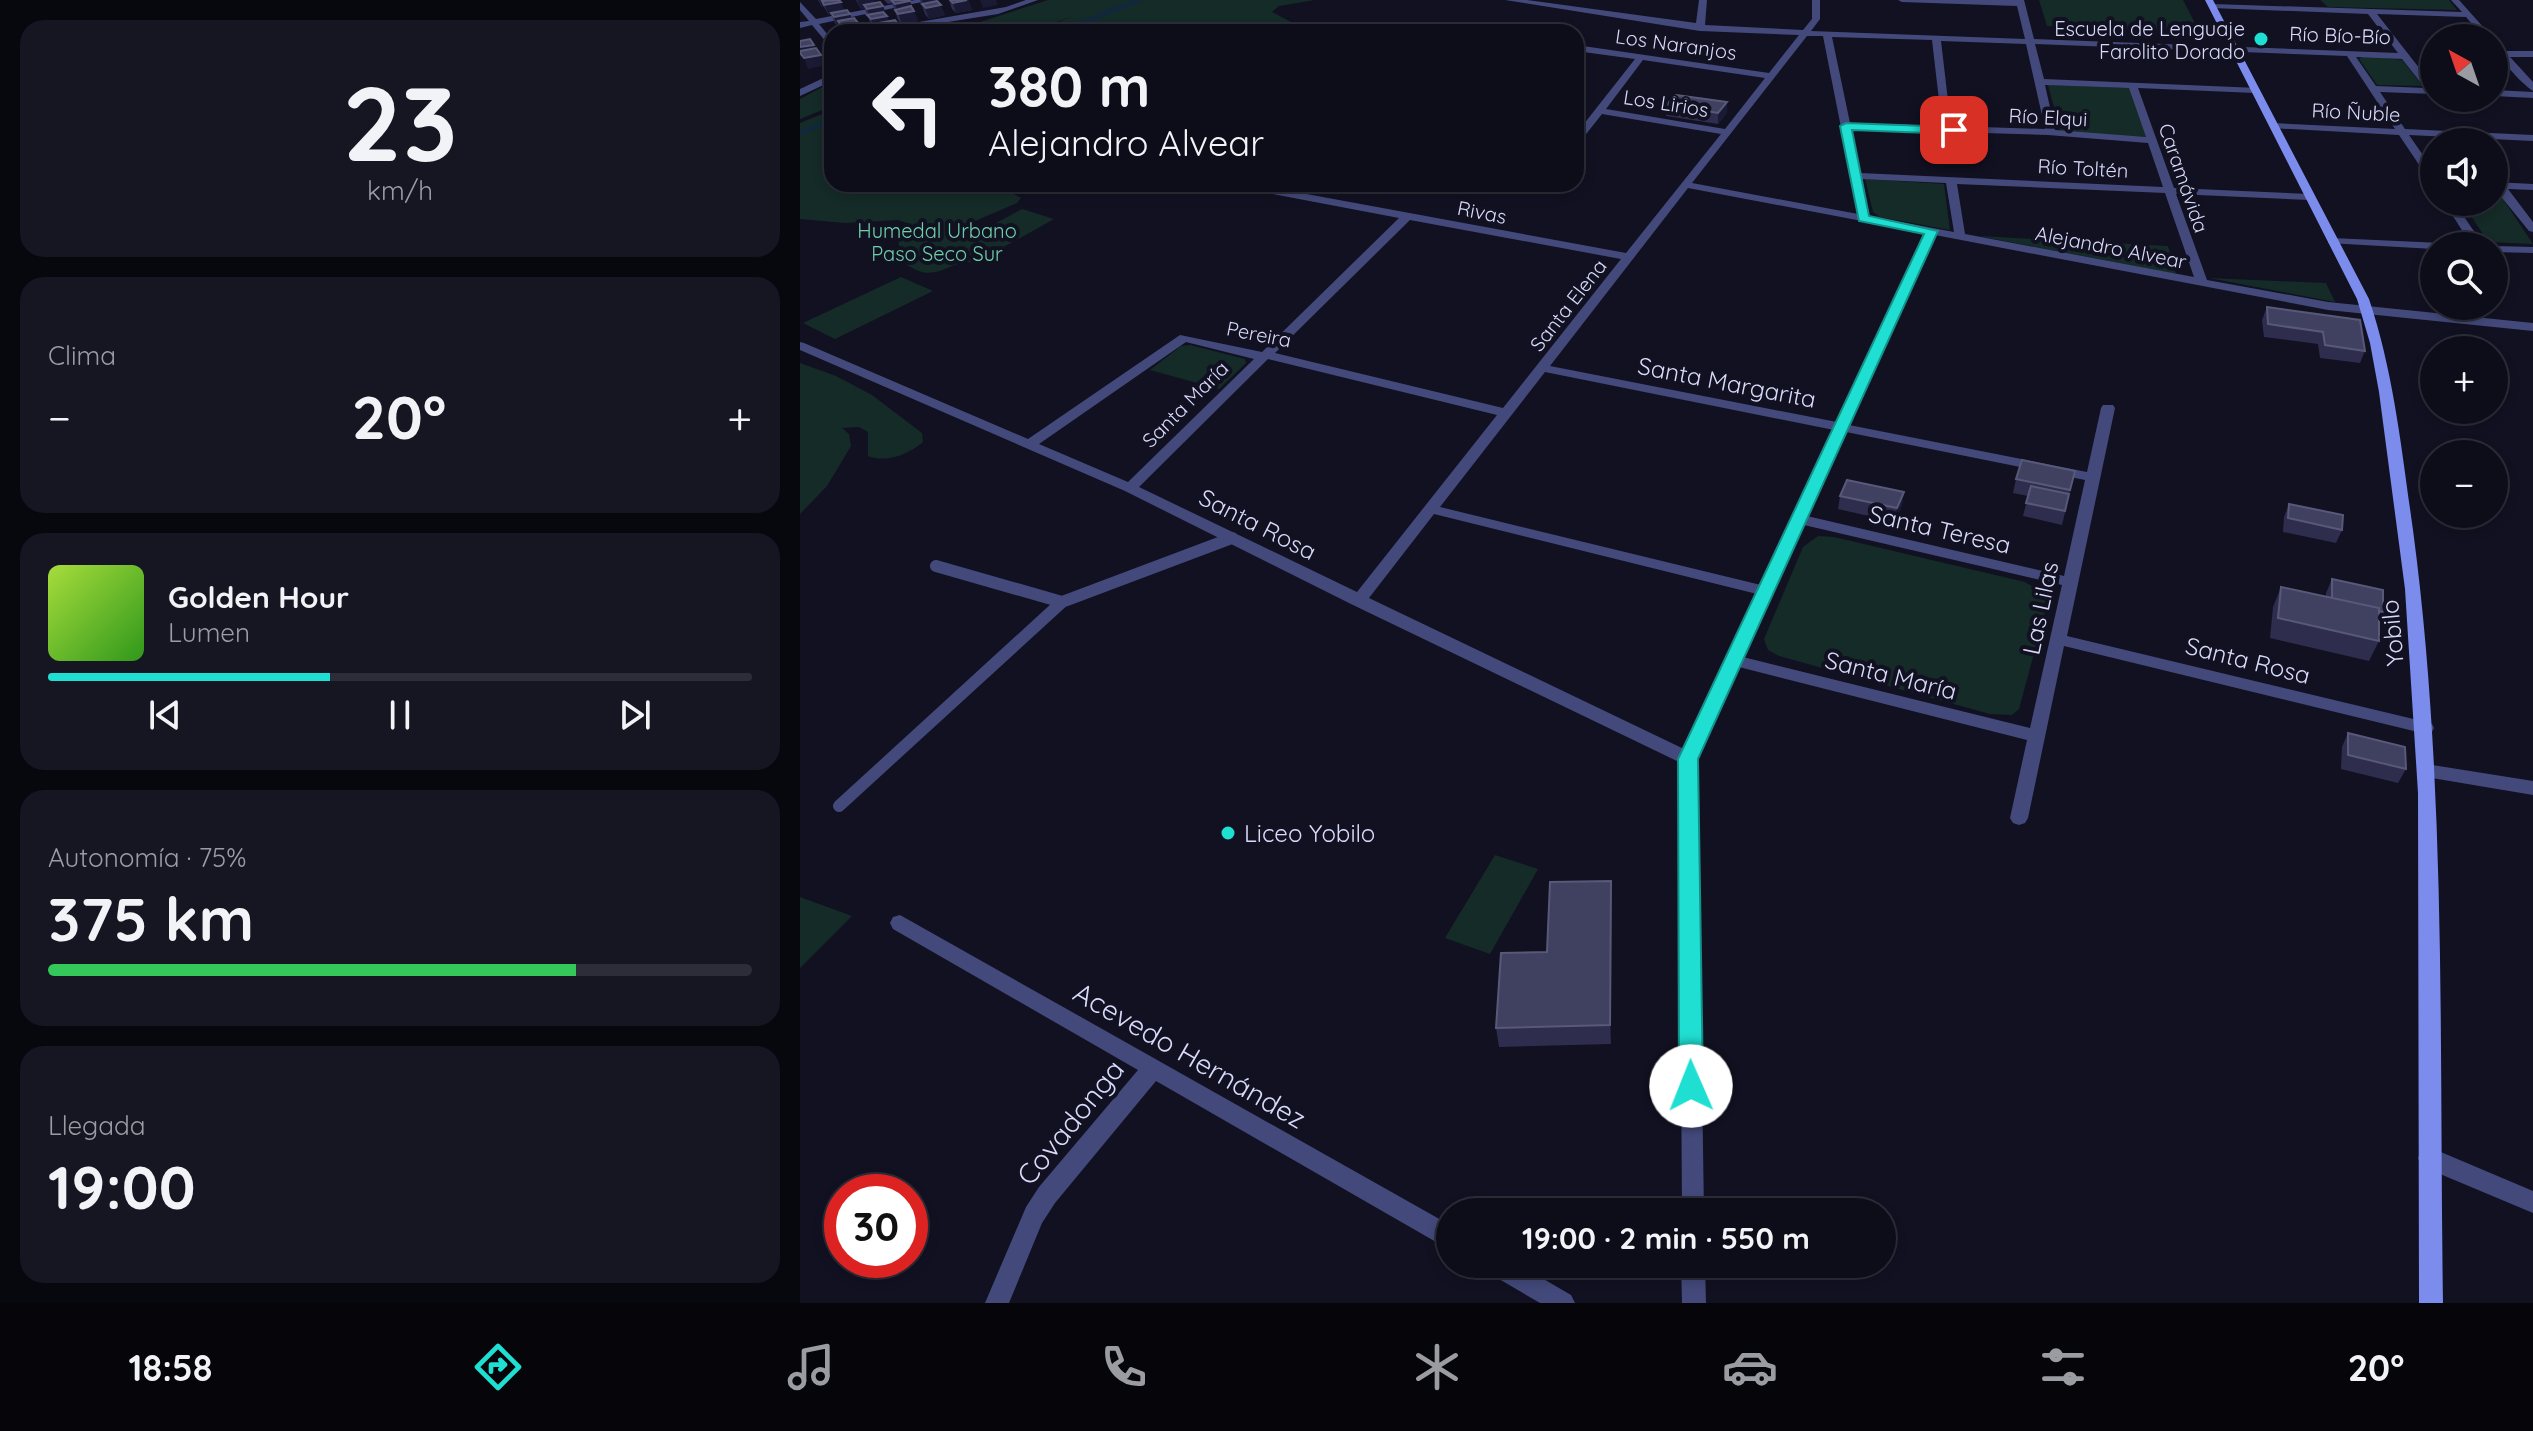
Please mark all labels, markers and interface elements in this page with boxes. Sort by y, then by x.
place label: Escuela de Lenguaje Farolito Dorado [2054,16,2245,64]
street label: Río Bío-Bío [2289,21,2391,49]
street label: Los Naranjos [1614,23,1738,65]
north arrow [2420,24,2508,112]
map controls [2420,24,2508,528]
marker: Escuela de Lenguaje Farolito Dorado [2252,30,2270,48]
text: 380 m [988,51,1150,121]
icon: left [856,56,960,160]
text: 23 [342,57,458,187]
street label: Los Lirios [1622,84,1710,122]
pin [1920,96,1988,164]
street label: Río Ñuble [2311,97,2401,127]
street label: Río Elqui [2008,102,2088,132]
icon: arrive [1932,108,1976,152]
text: Alejandro Alvear [988,120,1264,165]
street label: Caramávida [2154,120,2214,236]
button: sound [2420,128,2508,216]
street label: Río Toltén [2037,153,2129,183]
text: km/h [367,174,433,207]
street label: Rivas [1455,195,1509,229]
park label: Humedal Urbano Paso Seco Sur [857,218,1017,266]
street label: Alejandro Alvear [2033,220,2189,274]
button: search [2420,232,2508,320]
street label: Santa Elena [1524,254,1612,356]
street label: Pereira [1224,315,1294,353]
button: + [2420,336,2508,424]
text: Clima [48,339,116,372]
street label: Santa Margarita [1635,350,1819,414]
street label: Santa María [1137,356,1233,452]
text: 20° [352,379,446,454]
text: − [48,390,71,445]
text: + [727,390,752,445]
button: − [2420,440,2508,528]
street label: Santa Rosa [1194,482,1322,566]
street label: Santa Teresa [1866,498,2014,560]
street label: Las Lilas [2016,559,2064,657]
text: Golden Hour [168,578,349,616]
street label: Yobilo [2374,599,2410,667]
text: Lumen [168,616,250,649]
street label: Santa Rosa [2182,630,2314,690]
street label: Santa María [1822,644,1960,706]
icon: previous [143,693,187,737]
icon: pause [378,693,422,737]
icon: next [613,693,657,737]
place label: Liceo Yobilo [1244,818,1375,848]
marker: Liceo Yobilo [1219,824,1237,842]
text: Autonomía · 75% [48,841,246,874]
text: 375 km [48,881,254,956]
street label: Acevedo Hernández [1068,974,1312,1136]
position arrow [1649,1044,1733,1128]
street label: Covadonga [1009,1052,1131,1192]
text: Llegada [48,1109,145,1142]
text: 19:00 [48,1149,195,1224]
speed limit sign: 30 [824,1174,928,1278]
text: 19:00 · 2 min · 550 m [1522,1219,1810,1257]
icon: directions [470,1339,526,1395]
icon: music [783,1339,839,1395]
icon: phone [1096,1339,1152,1395]
icon: climate [1409,1339,1465,1395]
icon: car [1722,1339,1778,1395]
icon: filters [2035,1339,2091,1395]
text: 18:58 [129,1345,213,1390]
text: 20° [2348,1345,2404,1390]

